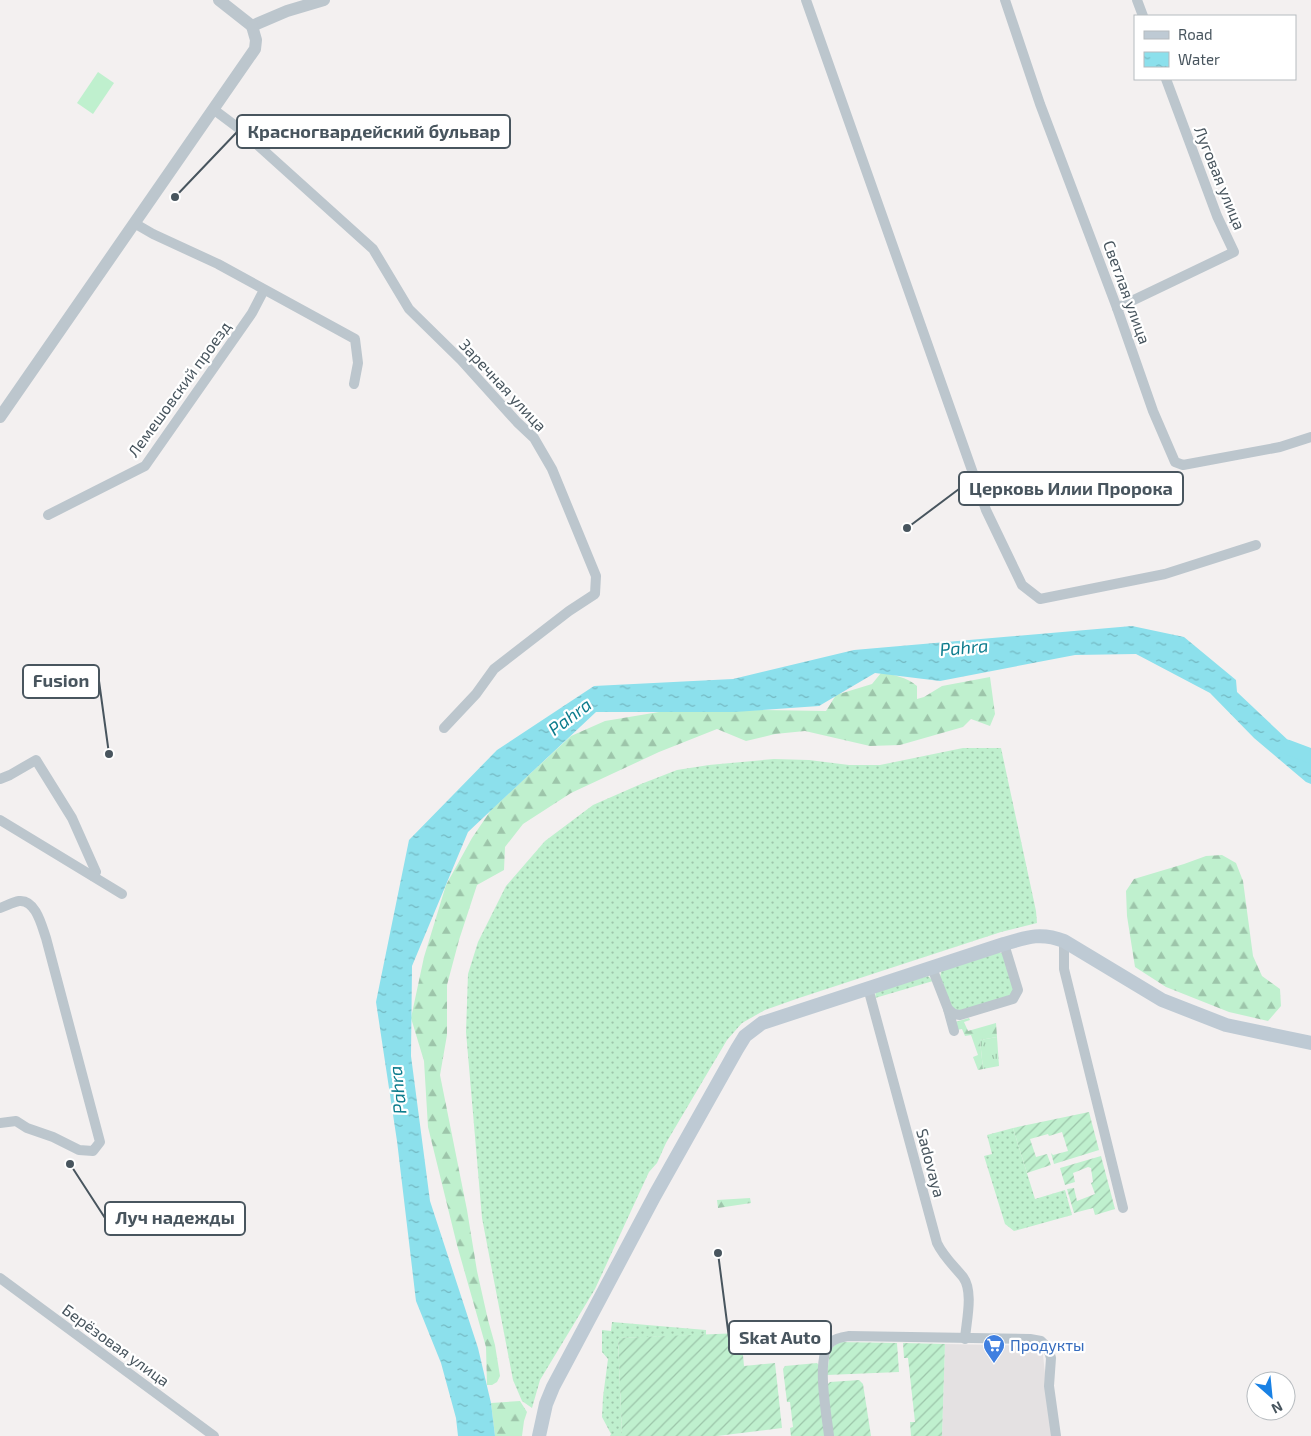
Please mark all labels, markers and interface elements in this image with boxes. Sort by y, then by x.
legend [1134,15,1296,80]
text: Road [1178,25,1213,43]
text: Water [1178,50,1220,68]
callout: Красногвардейский бульвар [237,115,510,148]
text: Красногвардейский бульвар [248,120,501,142]
street label: Луговая улица [1190,123,1250,233]
street label: Светлая улица [1099,237,1155,347]
street label: Лемешовский проезд [123,317,234,460]
street label: Заречная улица [455,335,551,435]
callout: Церковь Илии Пророка [959,472,1183,505]
text: Церковь Илии Пророка [969,477,1173,499]
water label: Pahra [939,634,989,660]
callout: Fusion [23,665,99,698]
text: Fusion [33,669,89,691]
water label: Pahra [543,693,595,740]
water label: Pahra [384,1065,410,1115]
street label: Sadovaya [913,1126,950,1199]
callout: Луч надежды [105,1202,245,1235]
text: Луч надежды [115,1206,235,1228]
street label: Берёзовая улица [58,1299,174,1391]
callout: Skat Auto [729,1321,831,1354]
text: Skat Auto [739,1326,821,1348]
supermarket icon: Продукты [982,1333,1006,1364]
place label: Продукты [1010,1335,1085,1355]
north arrow [1246,1371,1296,1421]
text: N [1269,1398,1285,1418]

